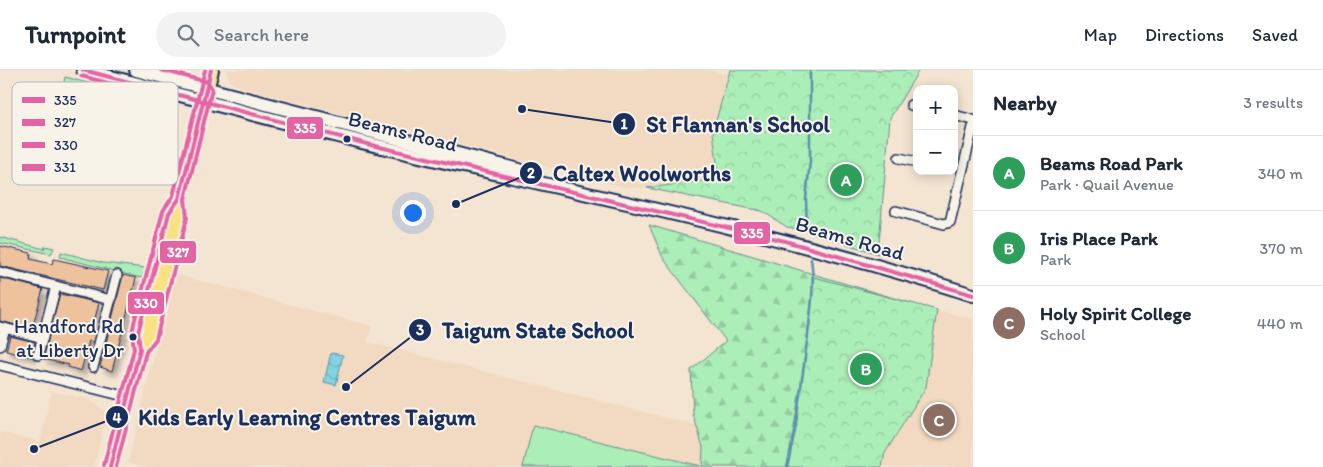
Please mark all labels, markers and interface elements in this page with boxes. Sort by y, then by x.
search box [156,12,506,57]
text: Turnpoint [25,20,126,49]
icon: search [174,21,202,49]
text: Search here [214,23,309,46]
text: Map [1084,24,1117,46]
text: Directions [1145,24,1224,46]
text: Saved [1252,24,1298,46]
legend [12,82,178,185]
map controls [913,85,958,175]
button: + [913,85,958,130]
text: Nearby [993,90,1057,115]
text: 335 [54,92,77,109]
text: 3 results [1243,93,1303,112]
street label: Beams Road [346,105,461,157]
callout: St Flannan's School [611,106,840,143]
text: St Flannan's School [646,111,831,138]
text: 327 [54,114,76,131]
text: 1 [621,115,628,133]
line badge: 335 [286,116,324,140]
text: 335 [294,120,317,137]
button: − [913,130,958,175]
unlabelled marker [342,134,352,144]
text: 330 [54,137,78,154]
text: Beams Road Park [1040,152,1183,175]
callout: Caltex Woolworths [519,154,741,191]
text: 331 [54,159,76,176]
text: Caltex Woolworths [553,160,731,187]
pin: A [830,161,862,199]
text: 2 [527,164,535,182]
text: A [1004,164,1014,183]
text: 340 m [1258,164,1303,183]
text: Park · Quail Avenue [1040,175,1174,194]
your location [400,200,426,226]
street label: Beams Road [793,211,908,266]
line badge: 335 [733,221,771,245]
text: 335 [741,225,764,242]
text: Iris Place Park [1040,227,1158,250]
text: B [1004,239,1014,258]
text: 370 m [1259,239,1303,258]
line badge: 327 [159,240,197,264]
text: 327 [167,244,189,261]
text: Park [1040,250,1071,269]
line badge: 330 [127,291,165,315]
text: 330 [134,295,158,312]
text: Holy Spirit College [1040,302,1191,325]
callout: Taigum State School [407,311,644,348]
place label: Handford Rd at Liberty Dr [14,314,124,362]
text: C [1004,314,1014,333]
text: 440 m [1257,314,1303,333]
text: Taigum State School [441,317,635,344]
text: 3 [416,321,424,339]
text: School [1040,325,1086,344]
marker: Handford Rd at Liberty Dr [128,332,138,342]
pin: B [850,350,882,388]
callout: Kids Early Learning Centres Taigum [104,399,485,436]
pin: C [923,401,955,439]
text: Kids Early Learning Centres Taigum [138,404,476,431]
text: 4 [112,409,122,427]

